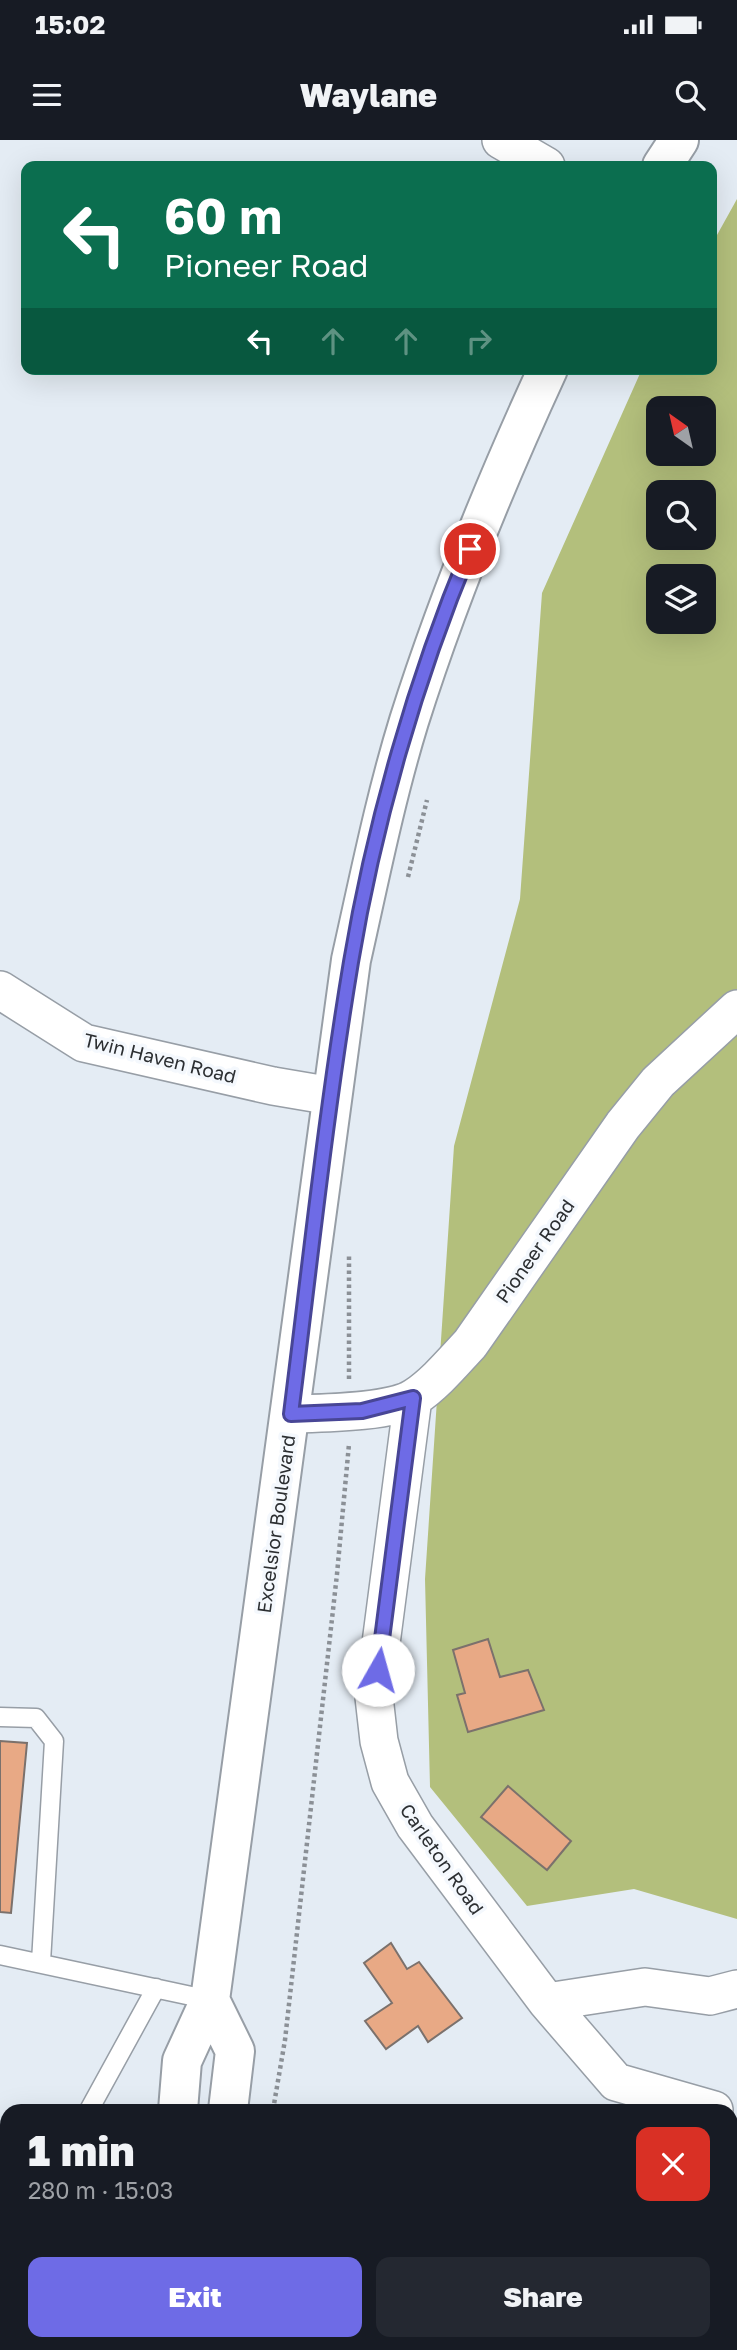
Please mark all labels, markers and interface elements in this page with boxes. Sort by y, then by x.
text: 15:02 [35,9,105,40]
icon: menu [28,76,66,114]
text: Waylane [300,76,437,114]
icon: search [671,76,709,114]
text: 60 m [164,186,282,245]
icon: left [49,189,140,280]
text: Pioneer Road [164,246,368,284]
icon: left [241,322,279,360]
icon: ahead [314,322,352,360]
icon: ahead [387,322,425,360]
icon: right [460,322,498,360]
north arrow [646,396,716,466]
map controls [646,396,716,634]
button: search [646,480,716,550]
pin [440,519,500,579]
icon: arrive [451,530,489,568]
button: layers [646,564,716,634]
street label: Twin Haven Road [82,1027,239,1088]
street label: Pioneer Road [490,1194,579,1307]
street label: Excelsior Boulevard [252,1433,299,1615]
position arrow [341,1633,415,1707]
street label: Carleton Road [396,1799,489,1919]
text: 1 min [28,2125,135,2175]
button: close [636,2127,710,2201]
text: 280 m · 15:03 [28,2176,173,2204]
button: Exit [28,2257,362,2337]
button: Share [376,2257,710,2337]

